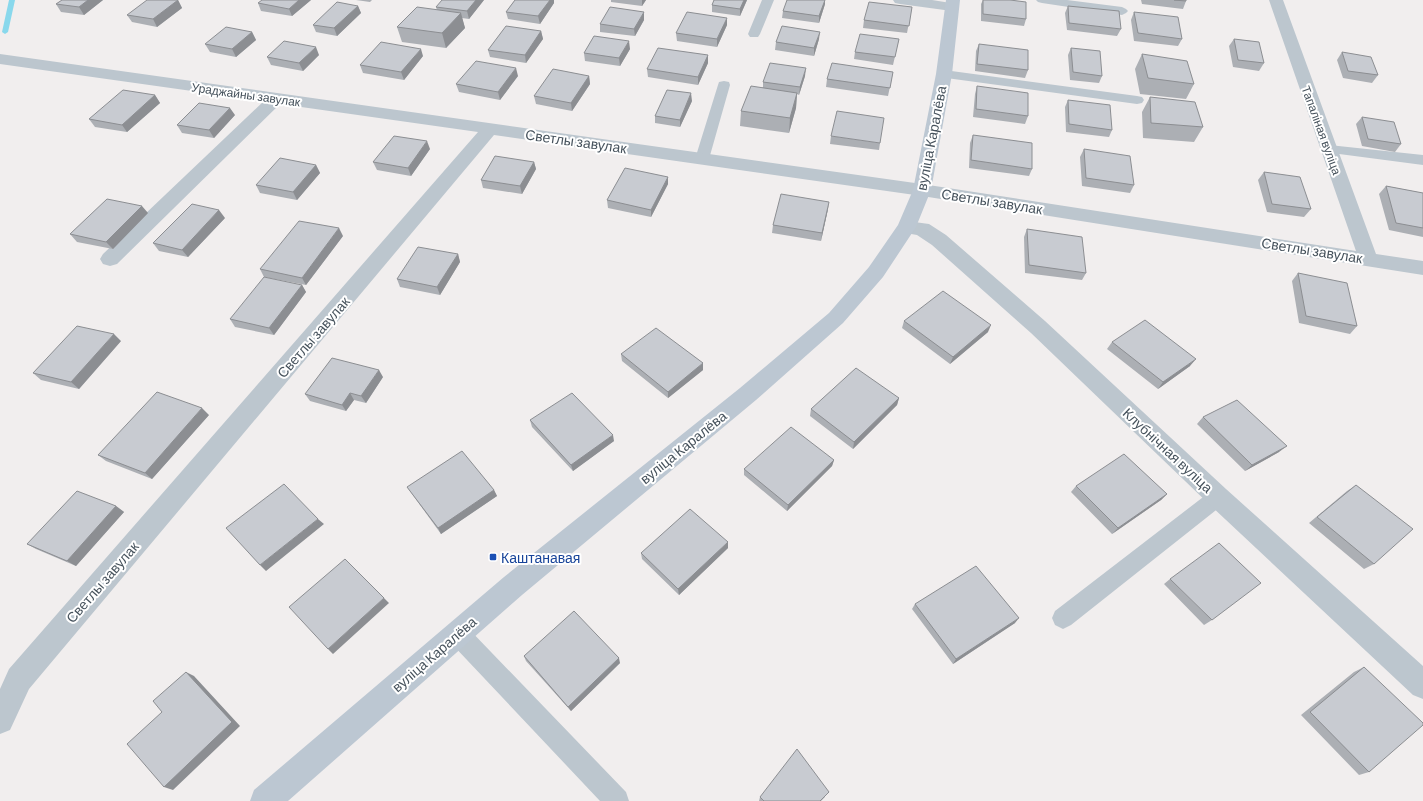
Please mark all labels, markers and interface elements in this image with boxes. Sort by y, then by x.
street label: Ураджайны завулак [191,79,302,110]
street label: вуліца Каралёва [913,84,950,192]
street label: Тапаліная вуліца [1298,84,1345,177]
street label: Светлы завулак [524,125,629,157]
street label: Светлы завулак [940,185,1045,218]
street label: Светлы завулак [1260,234,1365,267]
street label: Светлы завулак [273,292,353,381]
street label: Клубнічная вуліца [1120,404,1217,496]
street label: вуліца Каралёва [636,407,730,487]
street label: Светлы завулак [62,537,142,626]
place label: Каштанавая [501,549,580,566]
marker: Каштанавая [488,552,498,562]
street label: вуліца Каралёва [388,613,480,695]

